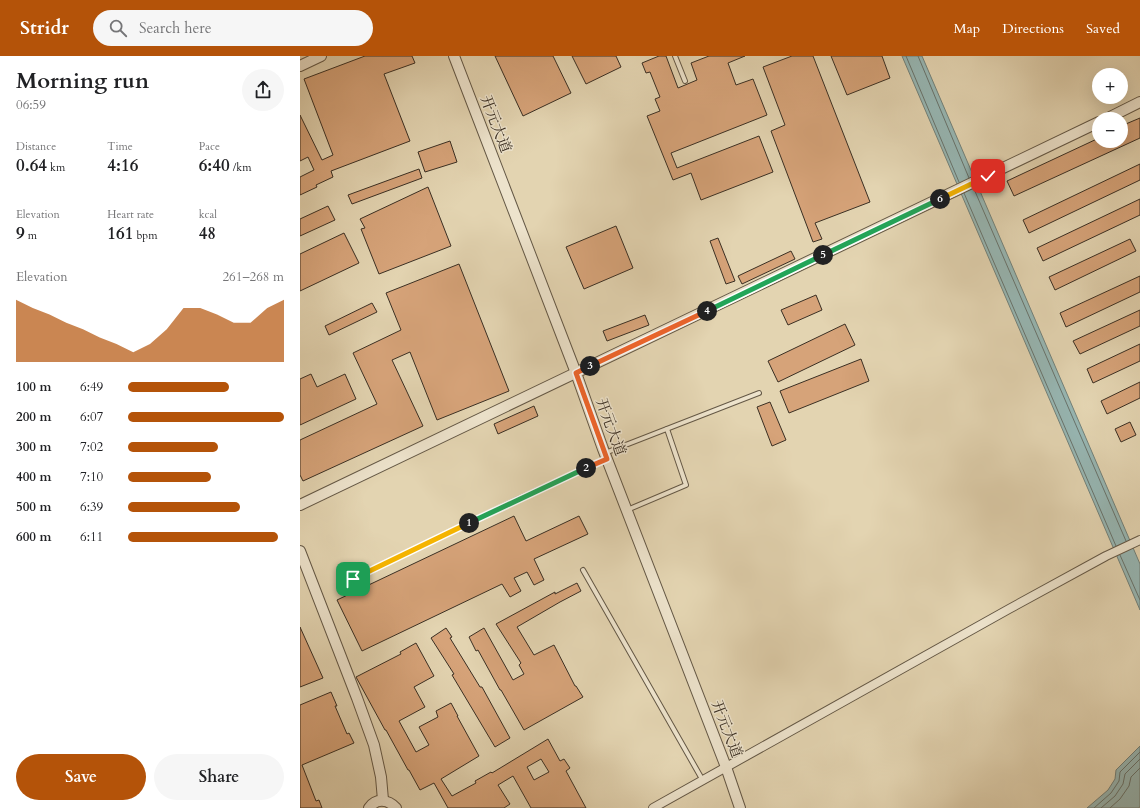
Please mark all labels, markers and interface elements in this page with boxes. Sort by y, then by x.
search box [93,10,373,46]
text: Stridr [20,15,69,41]
icon: search [107,17,129,39]
text: Search here [139,18,212,38]
text: Map [954,19,980,38]
text: Directions [1002,19,1064,38]
text: Saved [1086,19,1120,38]
text: Morning run [16,66,149,96]
map controls [1092,68,1128,148]
button: + [1092,68,1128,104]
button: share [242,69,284,111]
street label: 开元大道 [476,92,516,156]
text: 06:59 [16,96,46,114]
button: − [1092,112,1128,148]
text: Distance [16,139,56,154]
text: Time [107,139,133,154]
text: Pace [199,139,220,154]
text: 0.64 [16,154,47,177]
text: 4:16 [107,154,138,177]
text: 6:40 [199,154,230,177]
pin [971,159,1005,193]
text: km [47,160,65,175]
text: /km [230,160,251,175]
icon: check [977,165,999,187]
pin: 6 [930,189,950,209]
text: 6 [937,191,943,206]
text: Elevation [16,207,60,222]
text: Heart rate [107,207,154,222]
text: kcal [199,207,217,222]
text: 9 [16,222,25,245]
text: 161 [107,222,133,245]
text: 48 [199,222,216,245]
text: m [25,228,37,243]
text: bpm [133,228,157,243]
pin: 5 [813,245,833,265]
text: 5 [820,247,826,262]
text: Elevation [16,268,68,286]
text: 261–268 m [222,268,284,286]
pin: 4 [697,301,717,321]
text: 4 [704,303,710,318]
pin: 3 [580,356,600,376]
text: 3 [587,358,593,373]
text: 100 m [16,378,51,396]
text: 6:49 [80,378,103,396]
street label: 开元大道 [591,395,631,459]
text: 200 m [16,408,51,426]
text: 6:07 [80,408,103,426]
text: 300 m [16,438,51,456]
text: 7:02 [80,438,103,456]
pin: 2 [576,458,596,478]
text: 2 [583,460,589,475]
text: 400 m [16,468,51,486]
text: 7:10 [80,468,103,486]
text: 500 m [16,498,51,516]
text: 6:39 [80,498,103,516]
pin: 1 [459,513,479,533]
text: 1 [466,515,472,530]
text: 600 m [16,528,51,546]
text: 6:11 [80,528,103,546]
pin [336,562,370,596]
icon: arrive [342,568,364,590]
street label: 开元大道 [707,697,747,761]
button: Save [16,754,146,800]
button: Share [154,754,284,800]

